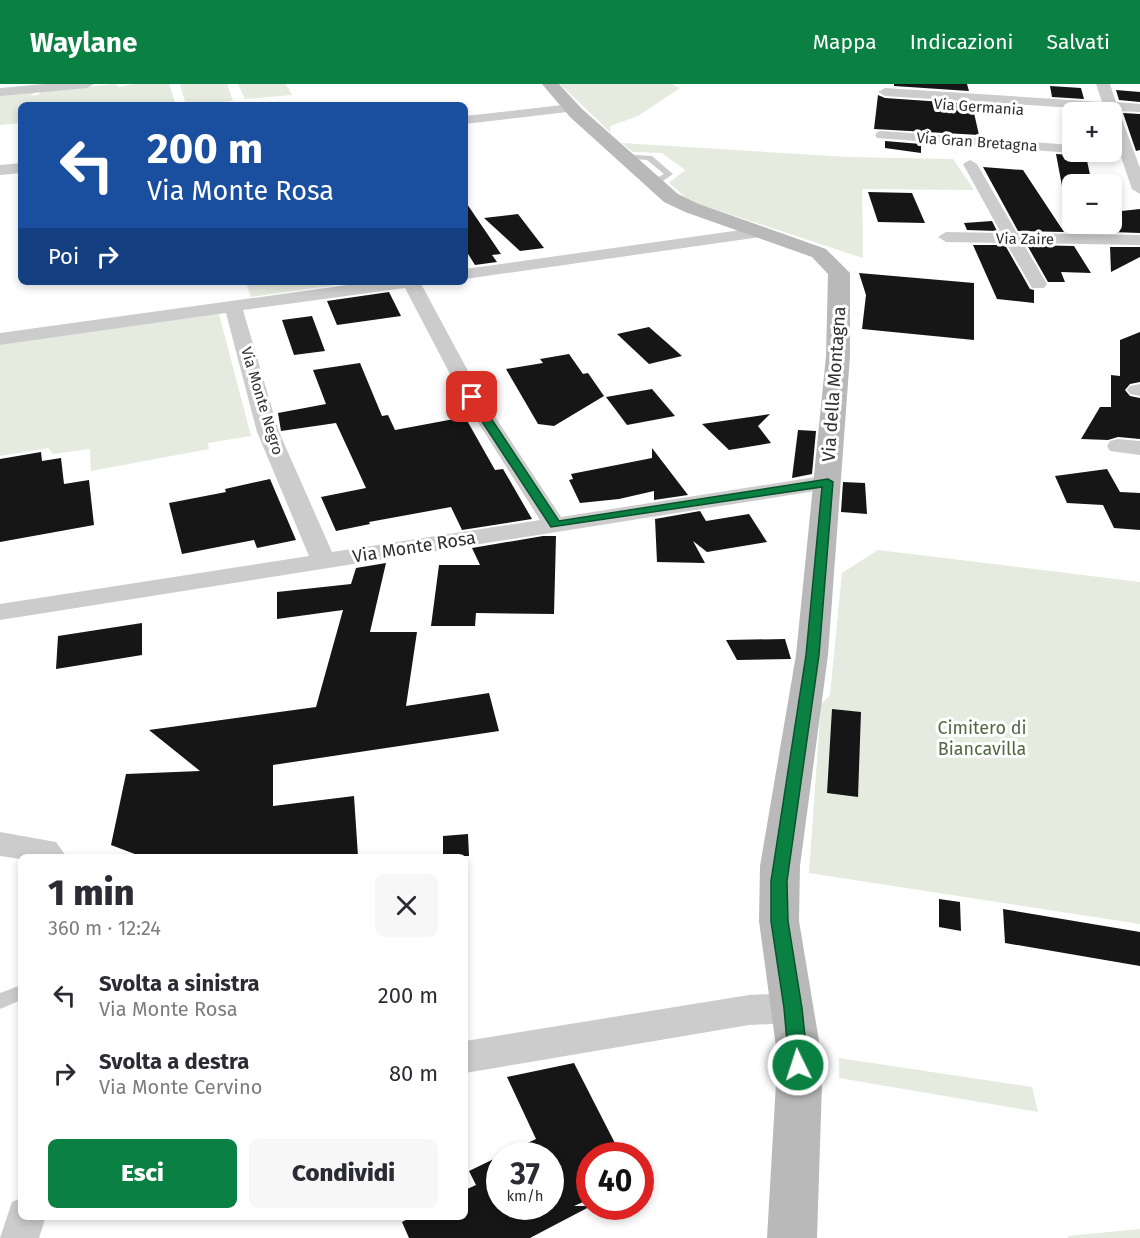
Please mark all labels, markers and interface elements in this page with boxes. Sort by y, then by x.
text: Waylane [30,26,137,59]
text: Mappa [813,29,877,55]
text: Indicazioni [910,29,1013,55]
text: Salvati [1046,29,1110,55]
street label: Via Germania [933,95,1025,119]
map controls [1062,102,1122,234]
button: + [1062,102,1122,162]
text: 200 m [147,124,263,174]
icon: left [48,126,126,204]
street label: Via Gran Bretagna [916,129,1038,155]
button: − [1062,174,1122,234]
text: Via Monte Rosa [147,175,334,207]
street label: Via Zaire [996,229,1054,249]
icon: right [91,240,124,273]
text: Poi [48,243,79,270]
street label: Via della Montagna [818,305,850,463]
street label: Via Monte Negro [237,345,287,457]
pin [446,371,497,422]
icon: arrive [455,380,488,413]
street label: Via Monte Rosa [351,526,477,568]
park label: Cimitero di Biancavilla [937,717,1027,760]
text: 1 min [48,871,134,915]
button: close [375,874,438,937]
text: 360 m · 12:24 [48,916,161,940]
text: Svolta a sinistra [99,970,260,997]
icon: left [48,979,81,1012]
text: 200 m [378,982,438,1009]
text: Via Monte Rosa [99,997,238,1021]
position arrow [766,1033,830,1097]
text: Svolta a destra [99,1048,249,1075]
icon: right [48,1057,81,1090]
text: 80 m [389,1060,438,1087]
text: Via Monte Cervino [99,1075,262,1099]
button: Esci [48,1139,237,1208]
button: Condividi [249,1139,438,1208]
speed limit sign: 40 [576,1142,654,1220]
text: 37 [510,1156,540,1192]
text: km/h [506,1187,544,1205]

